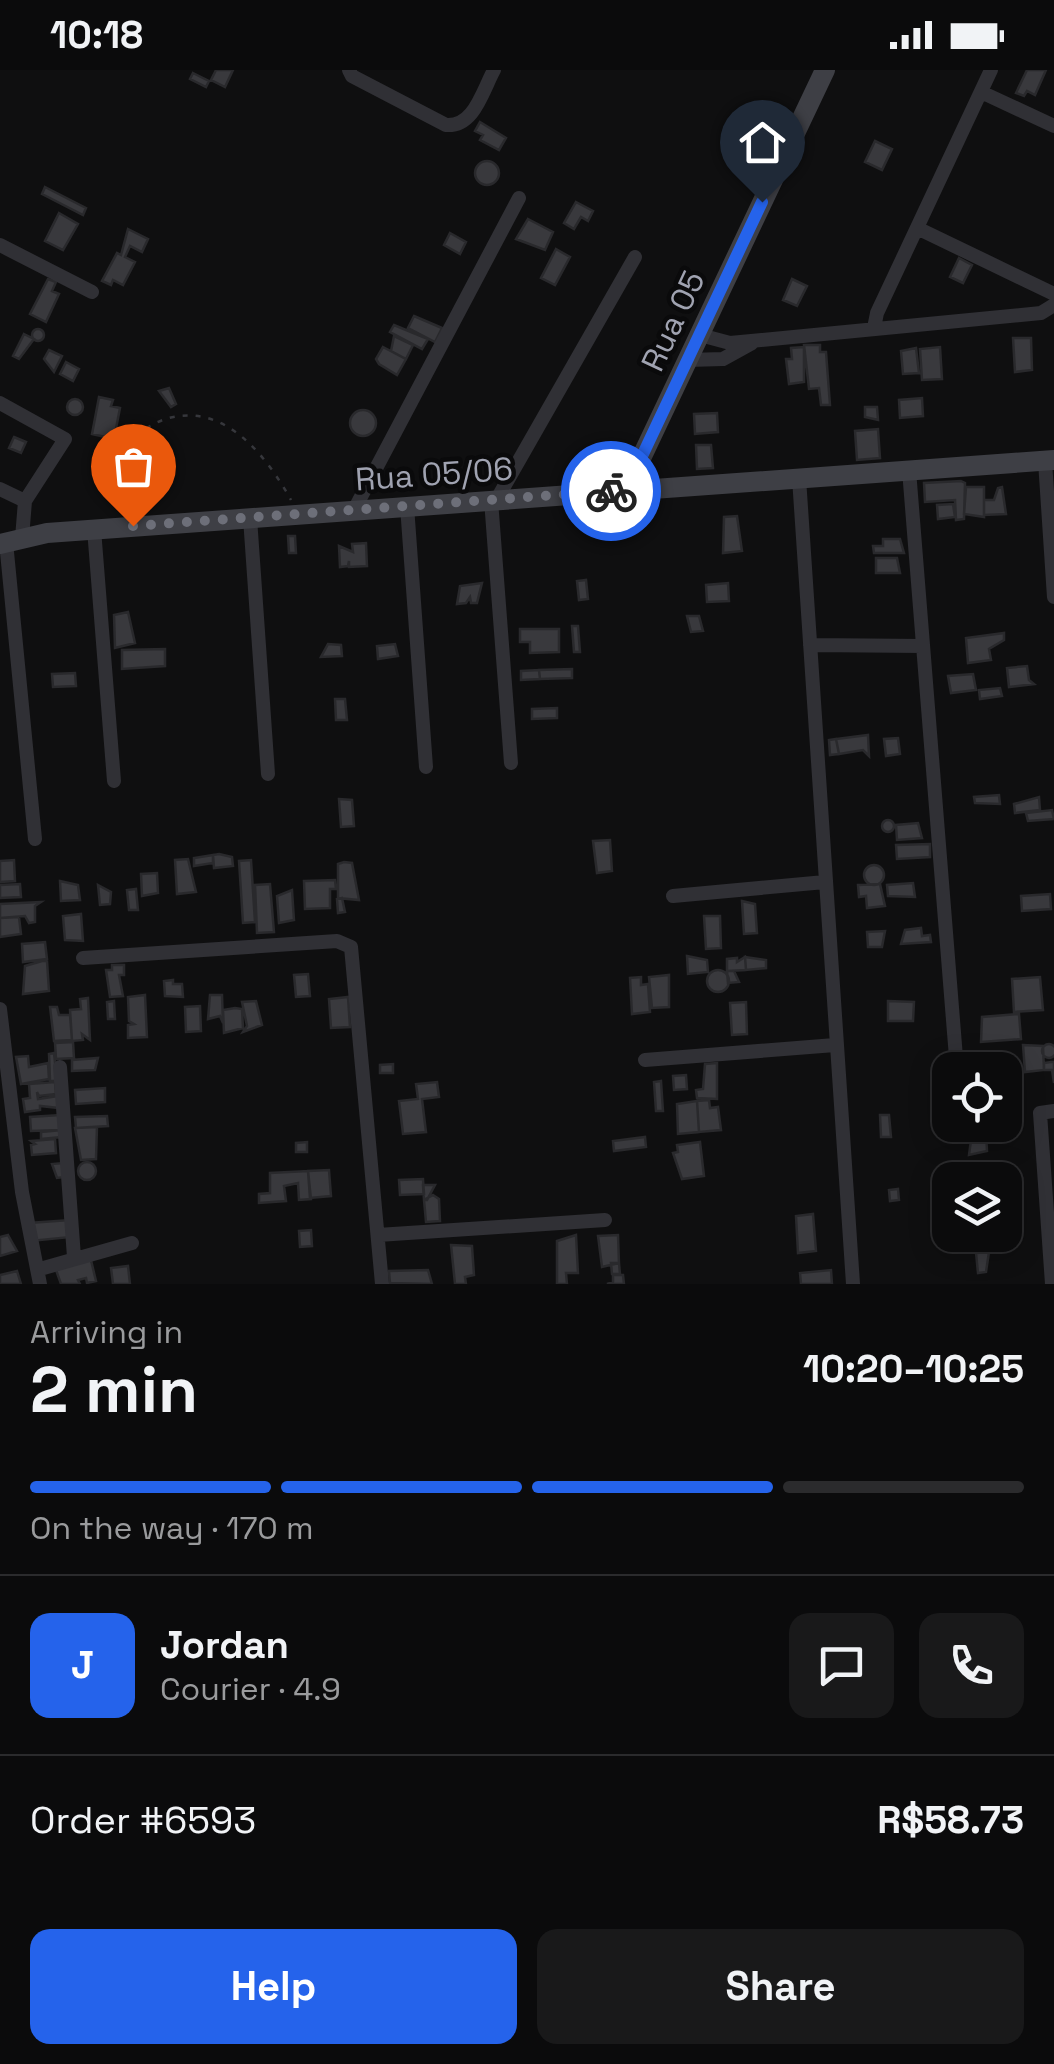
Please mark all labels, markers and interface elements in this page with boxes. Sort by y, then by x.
text: 10:18 [50,11,143,59]
pin [720,100,805,203]
icon: home [735,115,790,170]
street label: Rua 05 [632,264,714,378]
pin [91,424,176,527]
icon: bag [106,439,161,494]
courier [561,441,661,541]
street label: Rua 05/06 [354,449,514,499]
icon: bike [584,464,639,519]
map controls [932,1052,1022,1252]
button: locate [932,1052,1022,1142]
button: layers [932,1162,1022,1252]
text: Arriving in [30,1312,183,1352]
text: 10:20–10:25 [803,1345,1024,1393]
text: 2 min [30,1348,198,1431]
text: On the way · 170 m [30,1508,314,1548]
button: chat [789,1613,894,1718]
button: phone [919,1613,1024,1718]
text: Jordan [160,1621,289,1669]
text: J [71,1641,94,1689]
text: Courier · 4.9 [160,1669,341,1709]
text: Order #6593 [30,1796,256,1844]
text: R$58.73 [877,1796,1024,1844]
button: Help [30,1929,517,2044]
button: Share [537,1929,1024,2044]

